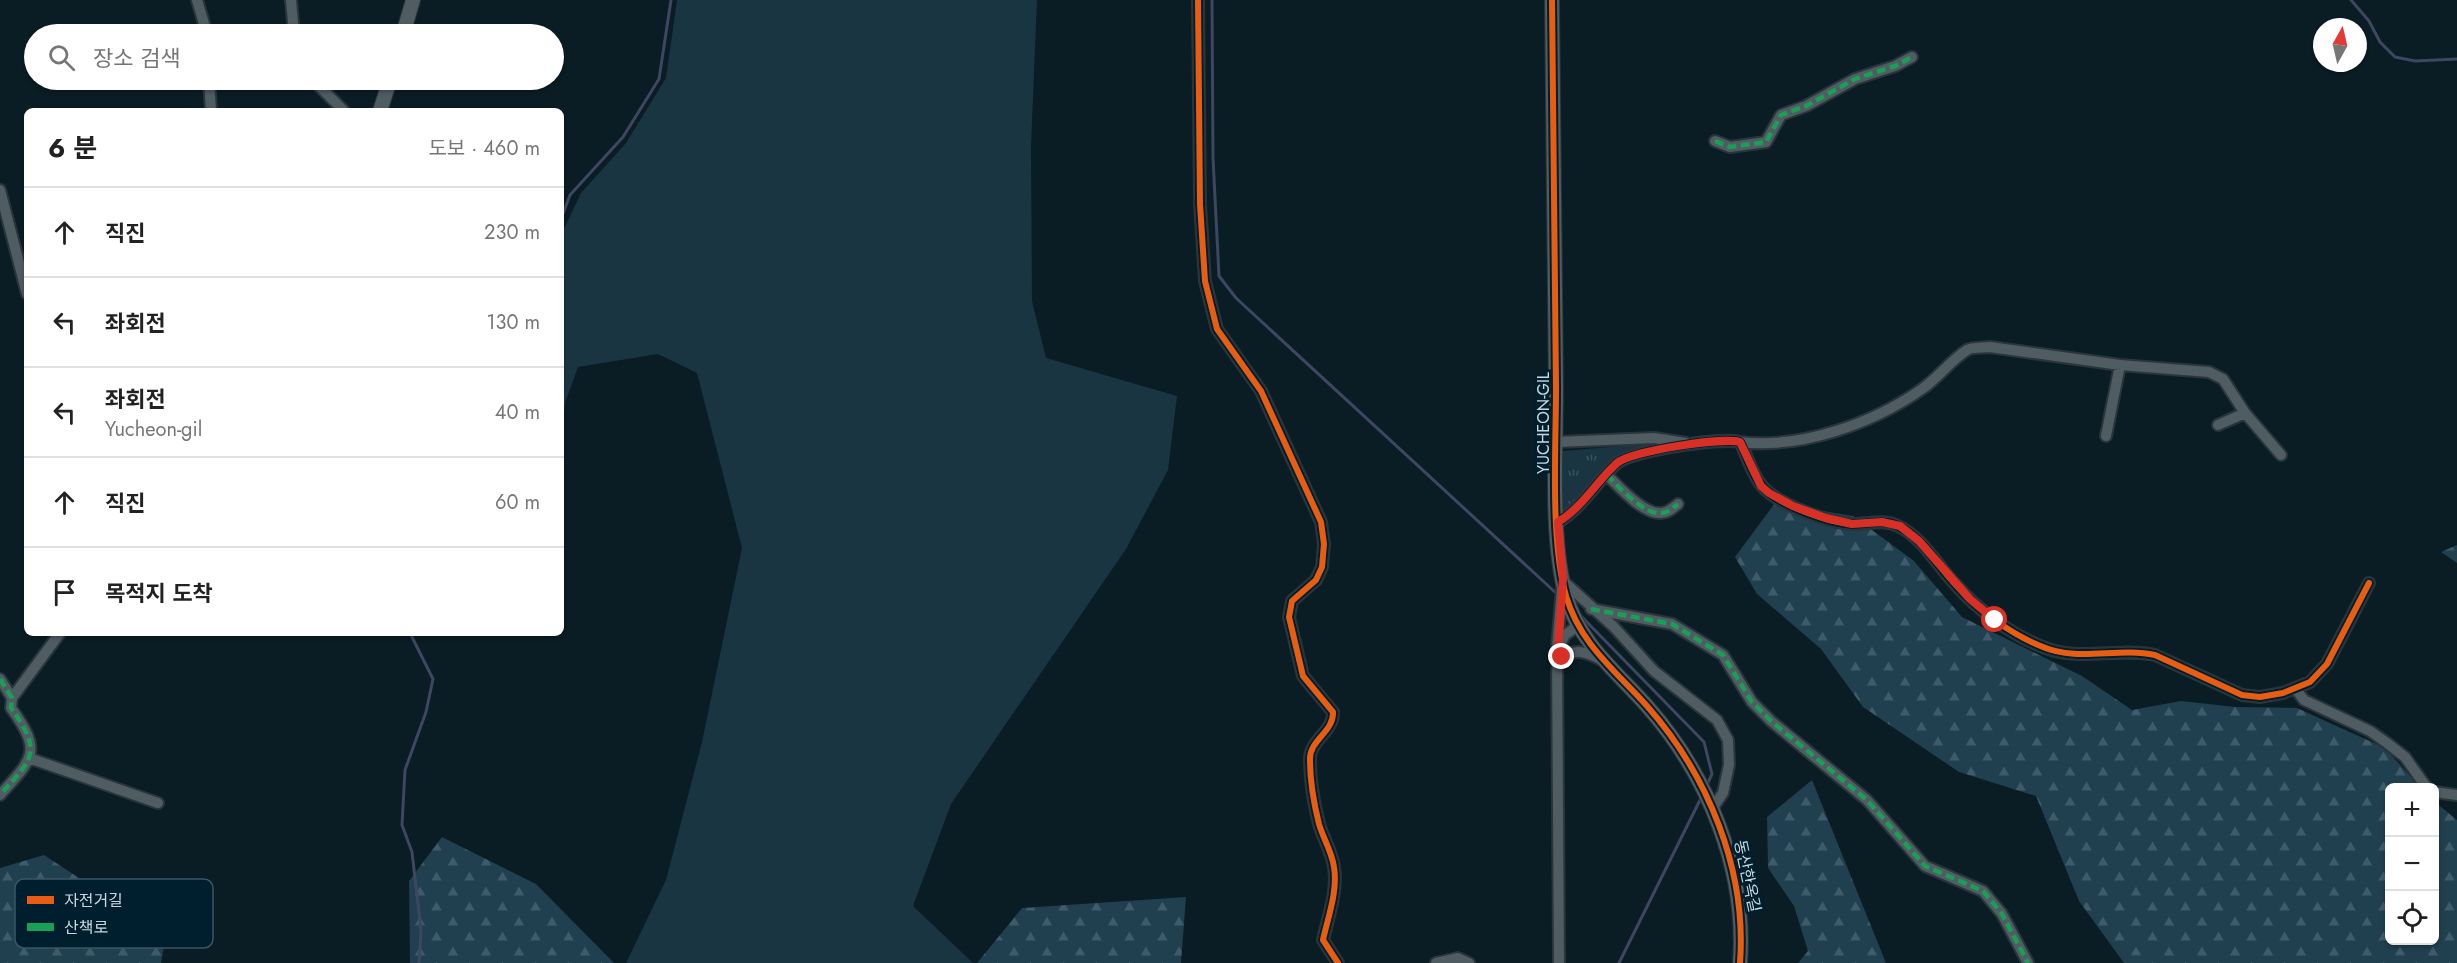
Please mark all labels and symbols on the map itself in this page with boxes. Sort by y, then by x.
north arrow [2313,18,2367,72]
street label: YUCHEON-GIL [1532,371,1555,474]
route start [1981,606,2007,632]
route end [1548,643,1574,669]
street label: 동산한옥길 [1729,838,1766,914]
legend [15,879,213,948]
text: 자전거길 [64,889,123,912]
text: 산책로 [64,916,108,939]

